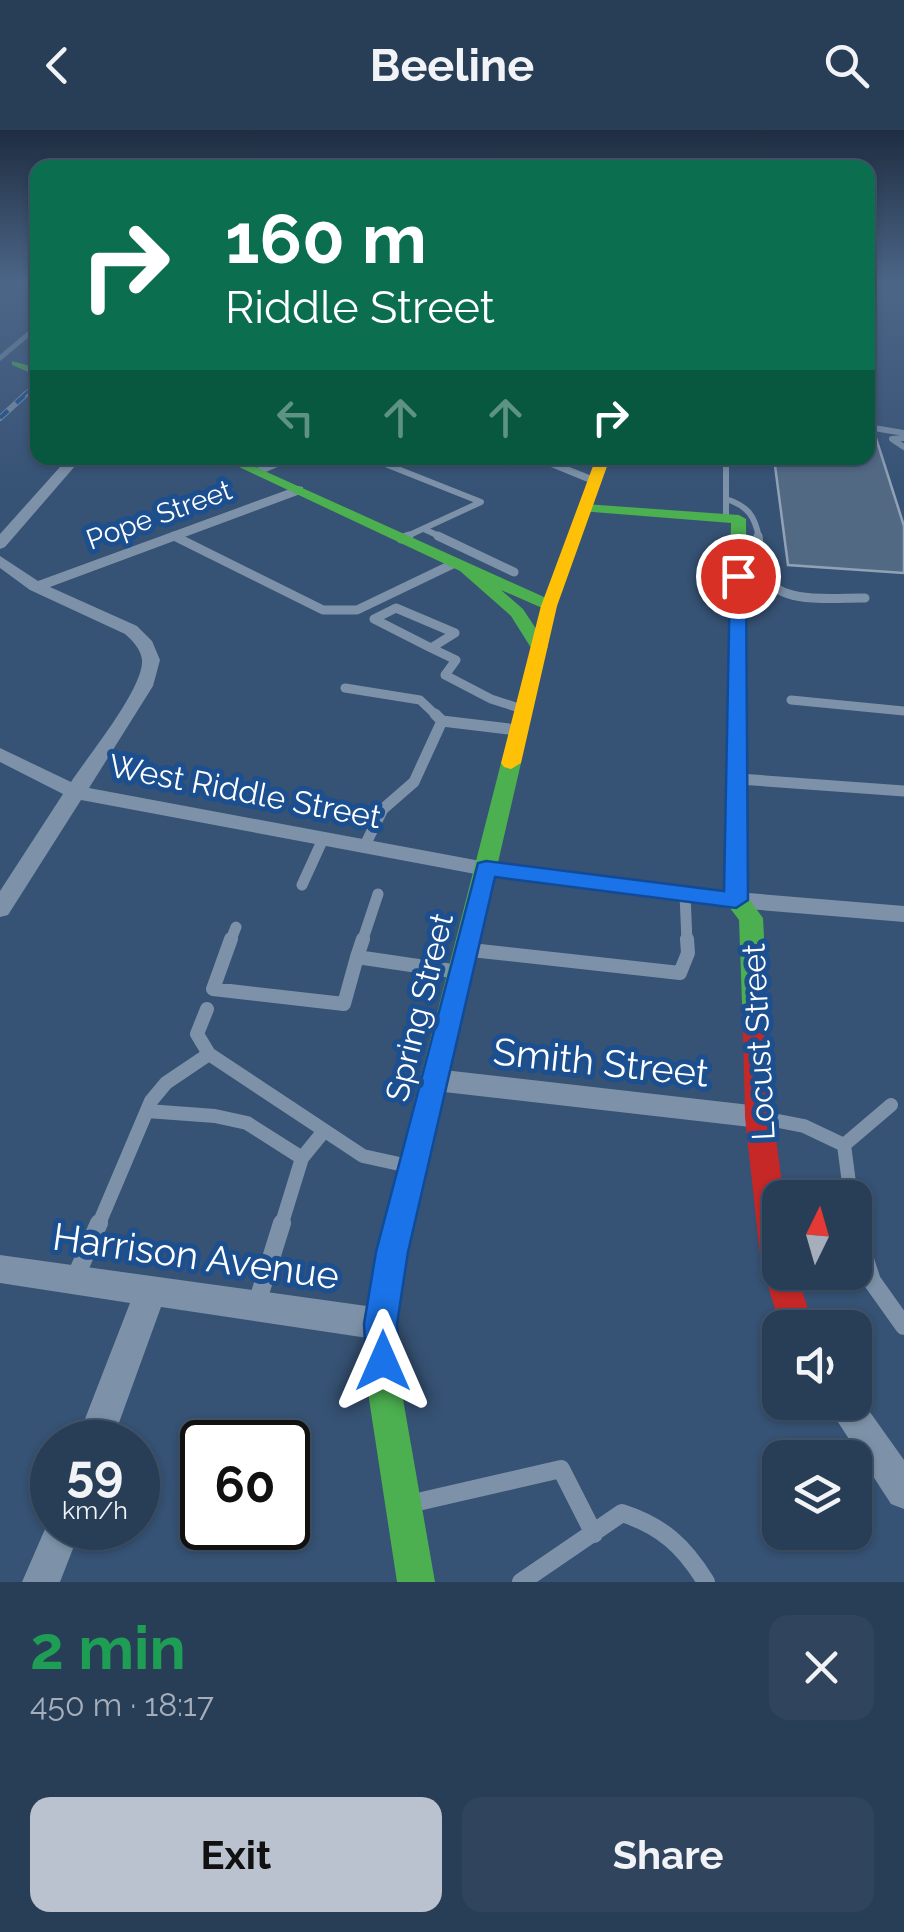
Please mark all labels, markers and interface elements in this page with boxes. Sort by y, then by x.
icon: back [30,38,85,93]
icon: search [819,38,874,93]
text: Beeline [370,39,534,92]
text: 160 m [225,197,427,279]
icon: right [60,200,190,330]
text: Riddle Street [225,281,495,334]
icon: left [268,390,323,445]
icon: ahead [373,390,428,445]
icon: ahead [478,390,533,445]
icon: right [583,390,638,445]
street label: Pope Street [82,473,237,557]
pin [696,534,781,619]
icon: arrive [711,549,766,604]
street label: West Riddle Street [106,746,384,836]
street label: Spring Street [378,909,460,1105]
street label: Locust Street [734,942,782,1141]
street label: Smith Street [491,1028,711,1096]
north arrow [762,1180,872,1290]
map controls [762,1180,872,1550]
street label: Harrison Avenue [50,1214,342,1298]
position arrow [331,1309,435,1413]
button: sound [762,1310,872,1420]
speed limit sign: 60 [180,1420,310,1550]
button: layers [762,1440,872,1550]
text: 59 [66,1443,124,1502]
text: km/h [62,1495,128,1525]
text: 2 min [30,1613,186,1683]
button: close [769,1615,874,1720]
text: 450 m · 18:17 [30,1686,214,1723]
button: Exit [30,1797,442,1912]
button: Share [462,1797,874,1912]

